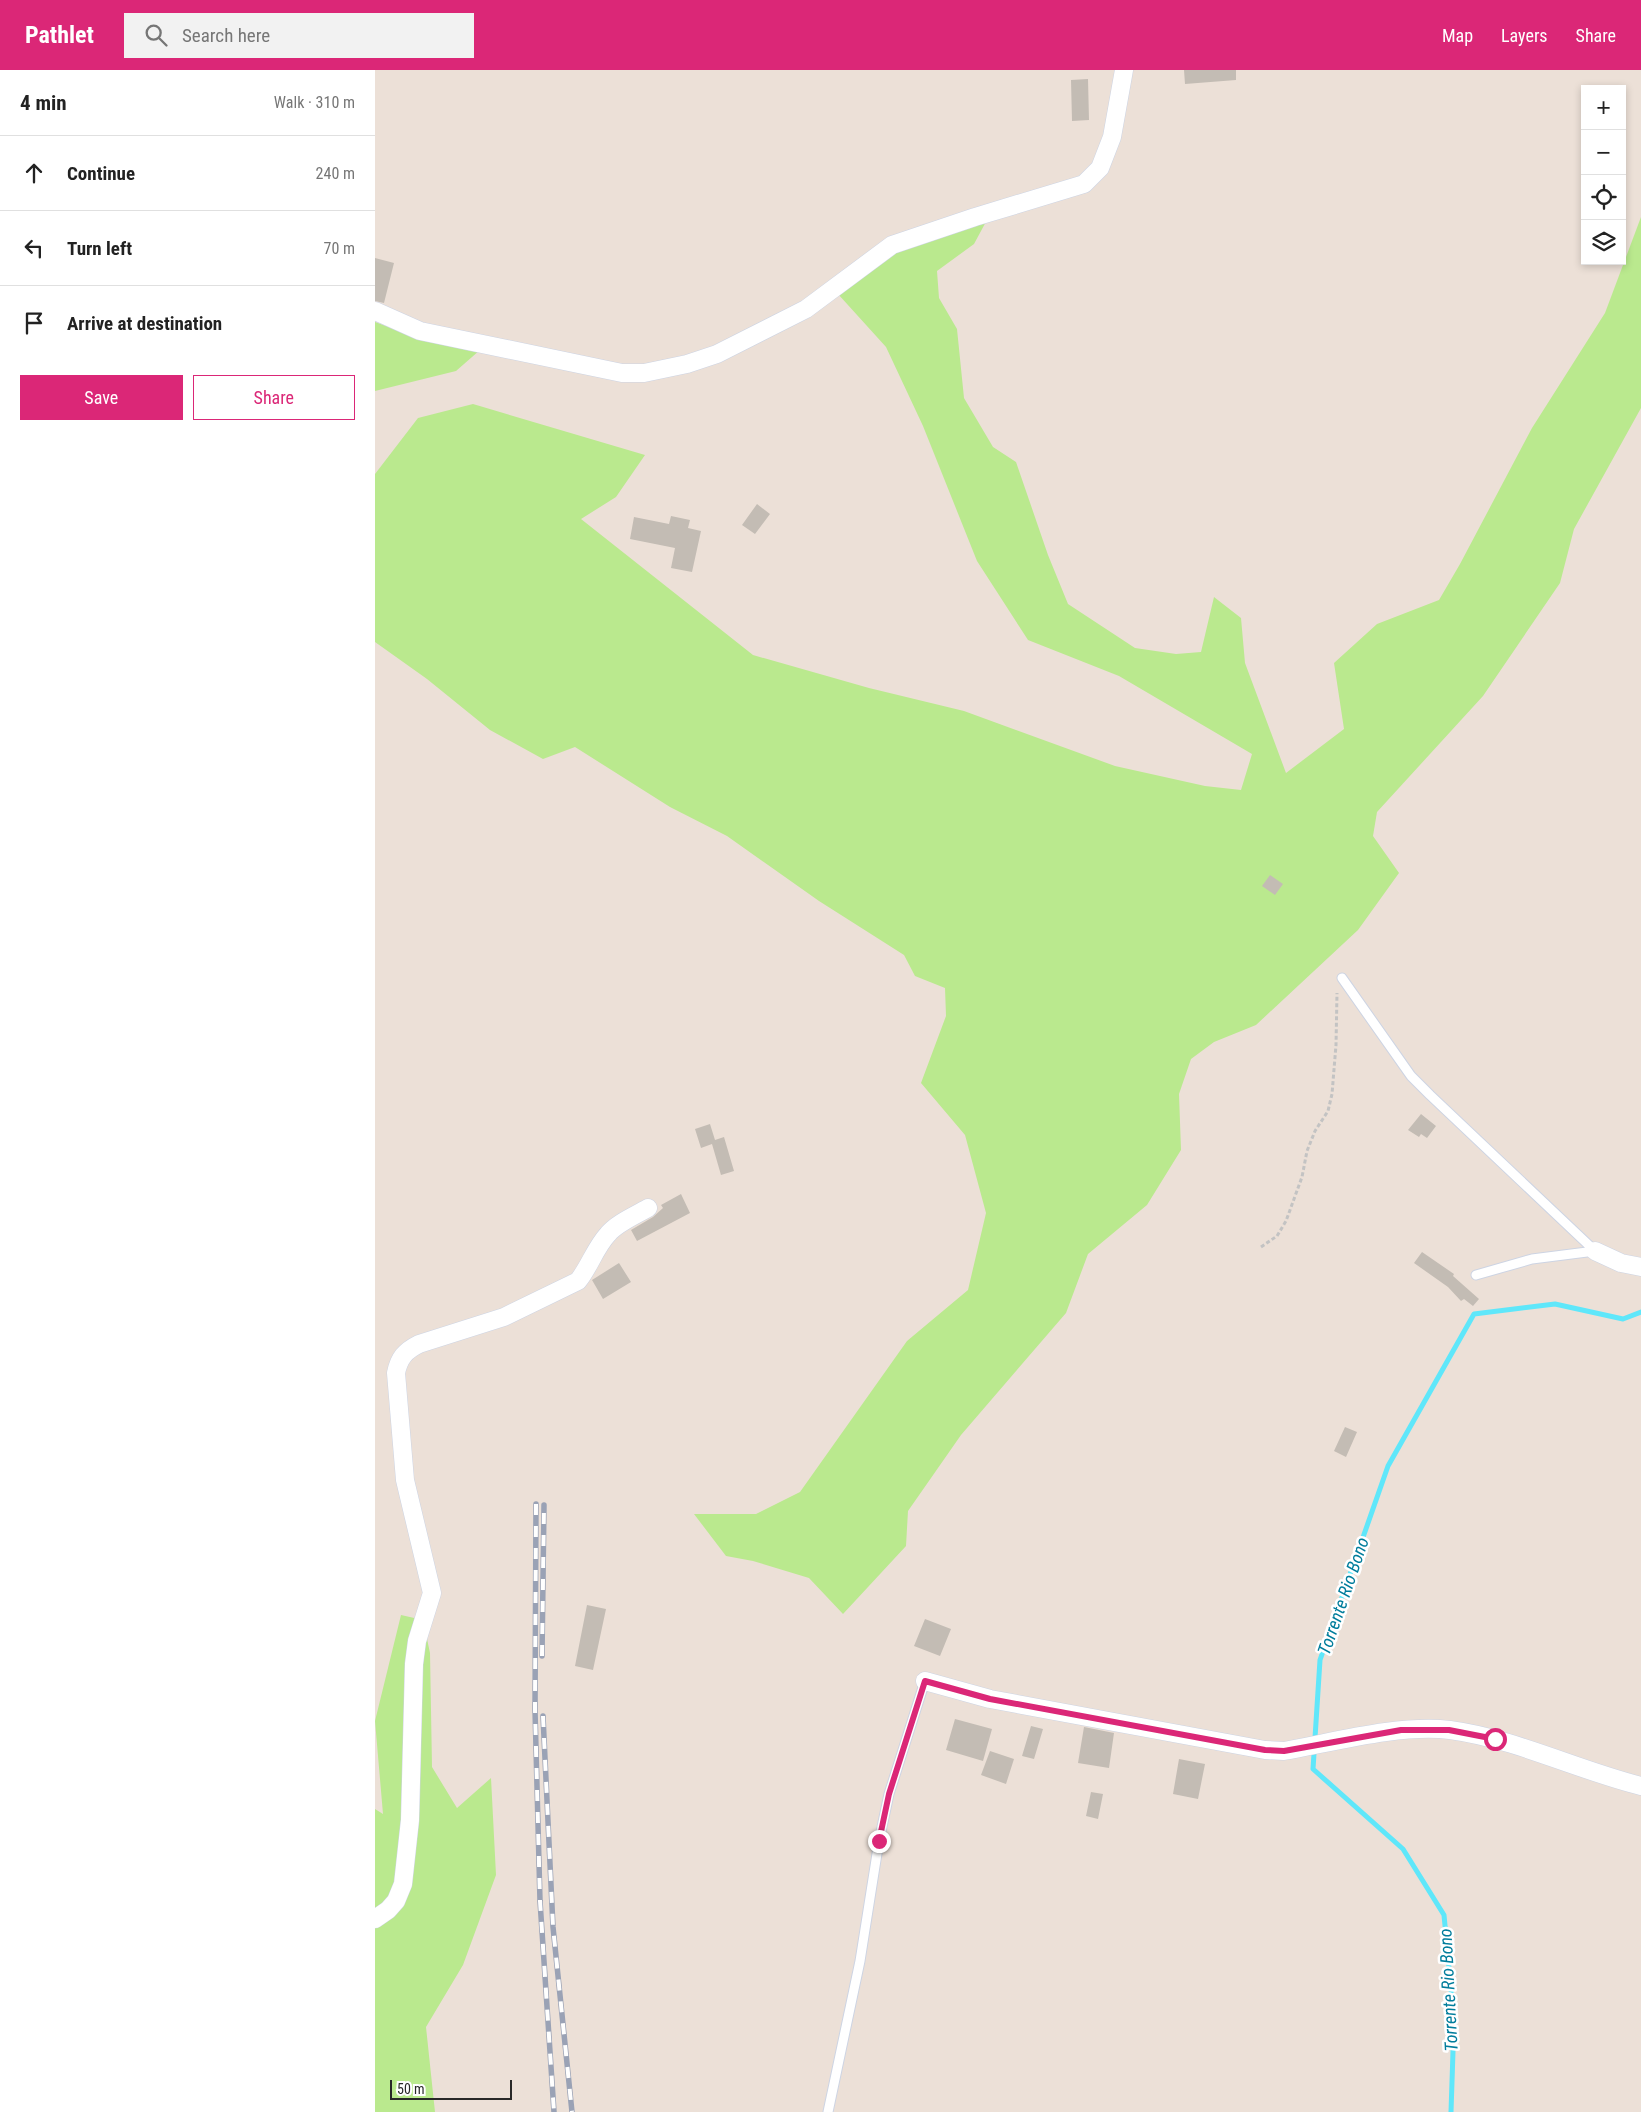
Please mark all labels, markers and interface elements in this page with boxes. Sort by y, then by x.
search box [124,13,474,58]
text: Pathlet [25,21,94,49]
icon: search [142,21,170,49]
text: Search here [182,24,270,47]
text: Map [1442,25,1473,46]
text: Layers [1501,25,1548,46]
text: Share [1576,25,1616,46]
map controls [1581,85,1626,265]
button: + [1581,85,1626,130]
text: 4 min [20,91,67,115]
text: Walk · 310 m [274,93,355,112]
button: − [1581,130,1626,175]
icon: ahead [20,159,48,187]
text: Continue [67,162,135,185]
text: 240 m [316,164,355,183]
button: locate [1581,175,1626,220]
button: layers [1581,220,1626,265]
icon: left [20,234,48,262]
text: Turn left [67,237,132,260]
text: 70 m [323,239,355,258]
icon: arrive [20,309,48,337]
text: Arrive at destination [67,312,222,335]
button: Save [20,375,183,420]
button: Share [193,375,355,420]
water label: Torrente Rio Bono [1313,1534,1373,1658]
route start [1484,1728,1507,1751]
route end [868,1830,891,1853]
water label: Torrente Rio Bono [1434,1928,1462,2052]
scale bar [390,2077,513,2100]
text: 50 m [397,2081,425,2097]

